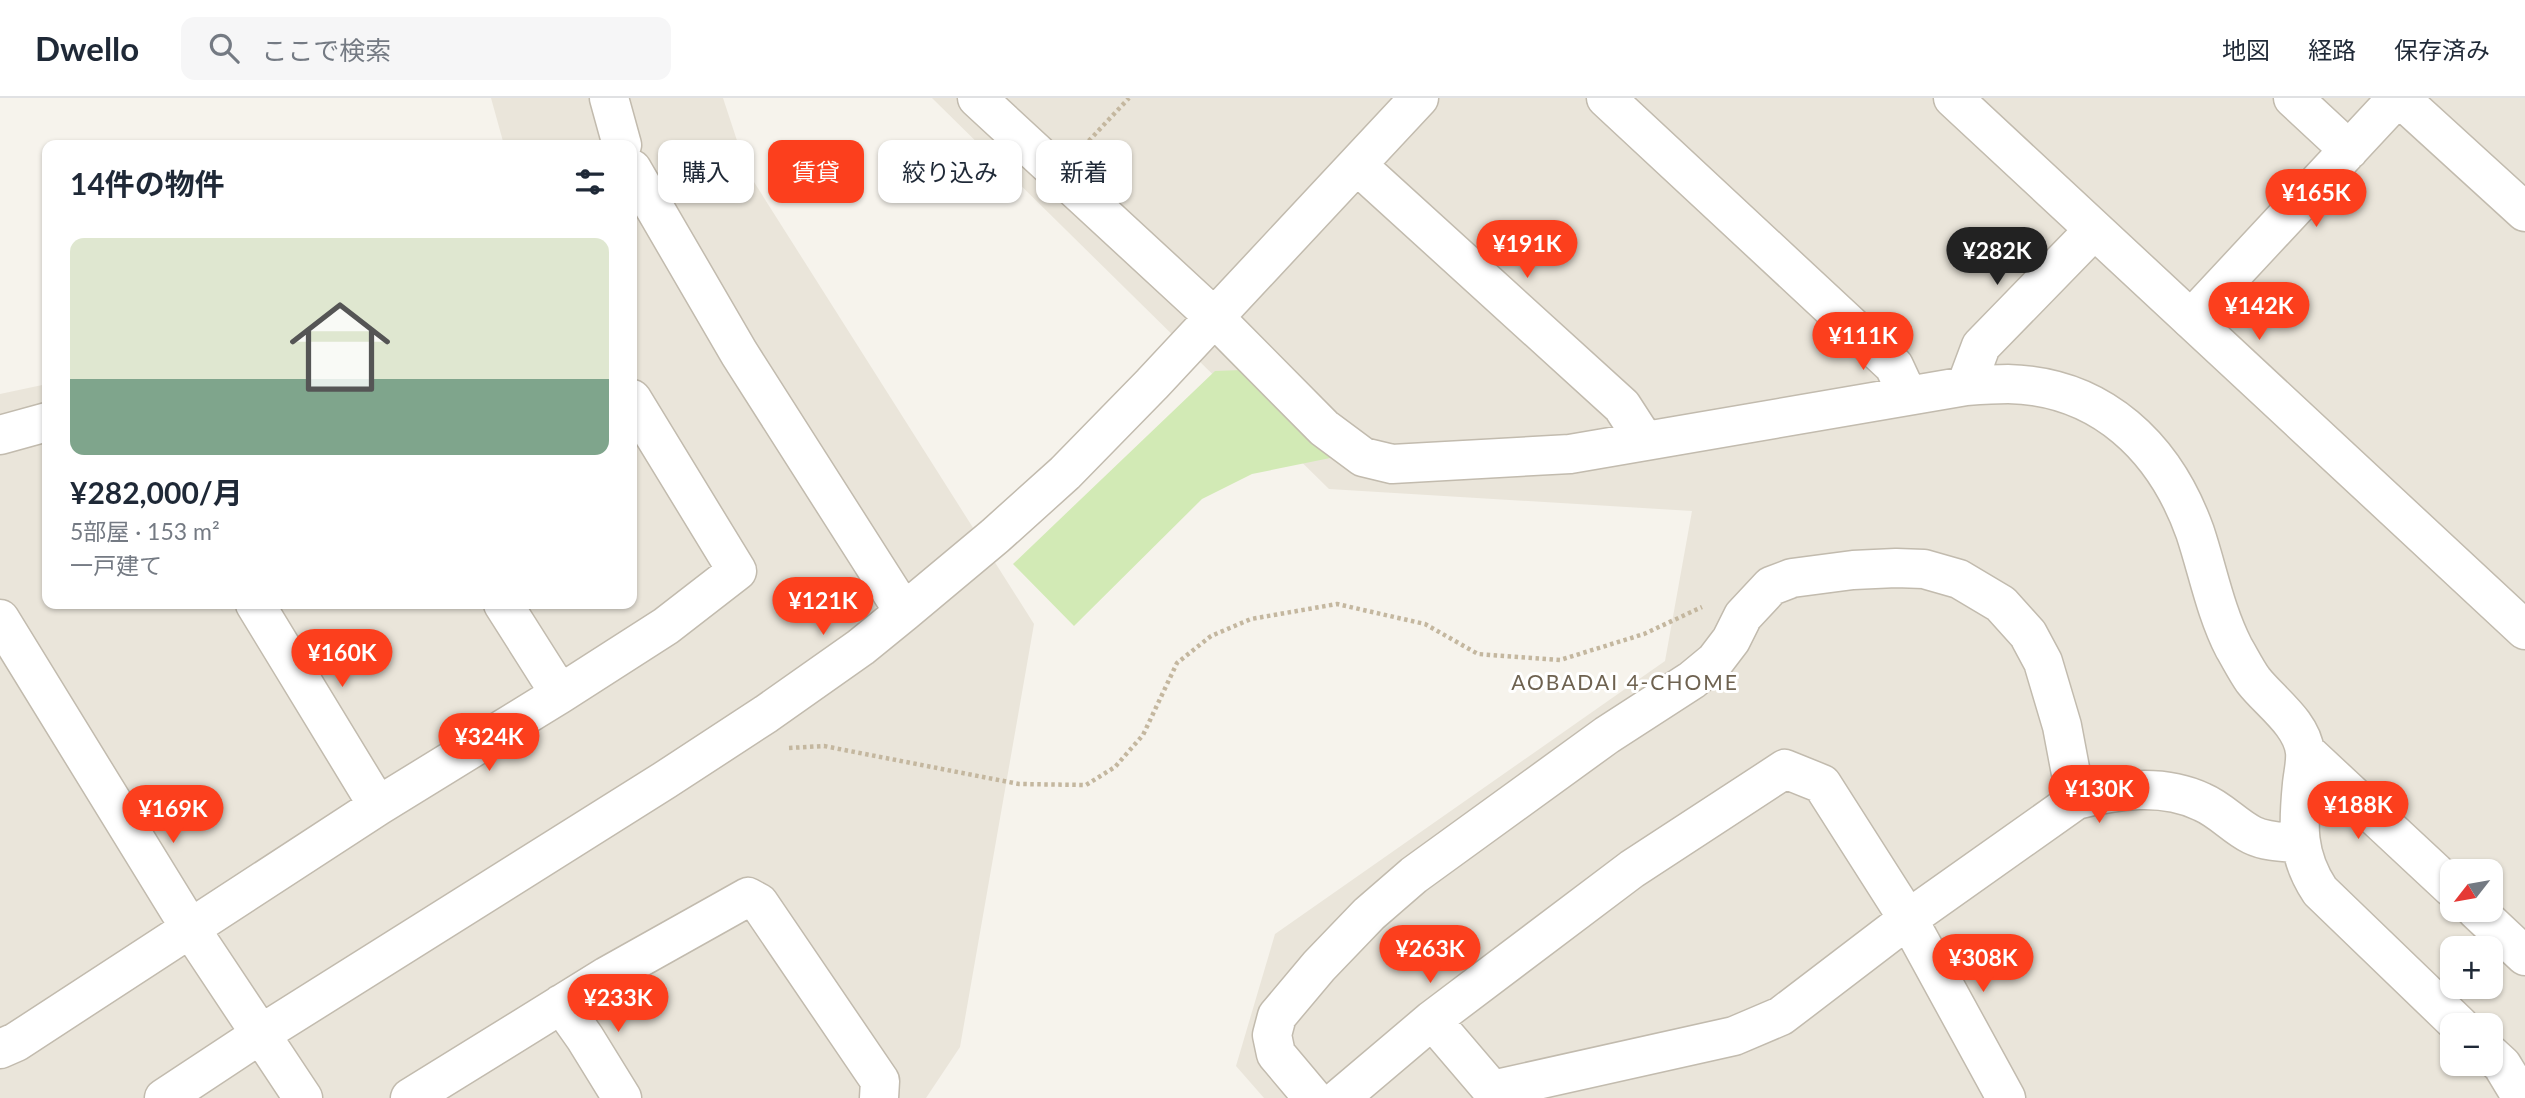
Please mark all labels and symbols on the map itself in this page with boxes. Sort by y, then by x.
pin: ¥165K [2267,170,2365,229]
pin: ¥191K [1478,220,1576,280]
pin: ¥282K [1948,228,2046,287]
pin: ¥142K [2210,282,2308,342]
pin: ¥111K [1814,313,1912,372]
pin: ¥121K [774,578,872,637]
pin: ¥160K [293,630,391,689]
district label: AOBADAI 4-CHOME [1511,669,1739,694]
pin: ¥324K [440,714,538,773]
pin: ¥130K [2050,766,2148,825]
pin: ¥188K [2309,782,2407,841]
pin: ¥169K [124,786,222,845]
north arrow [2440,859,2502,922]
pin: ¥263K [1381,926,1479,985]
pin: ¥308K [1934,934,2032,994]
pin: ¥233K [569,974,667,1034]

